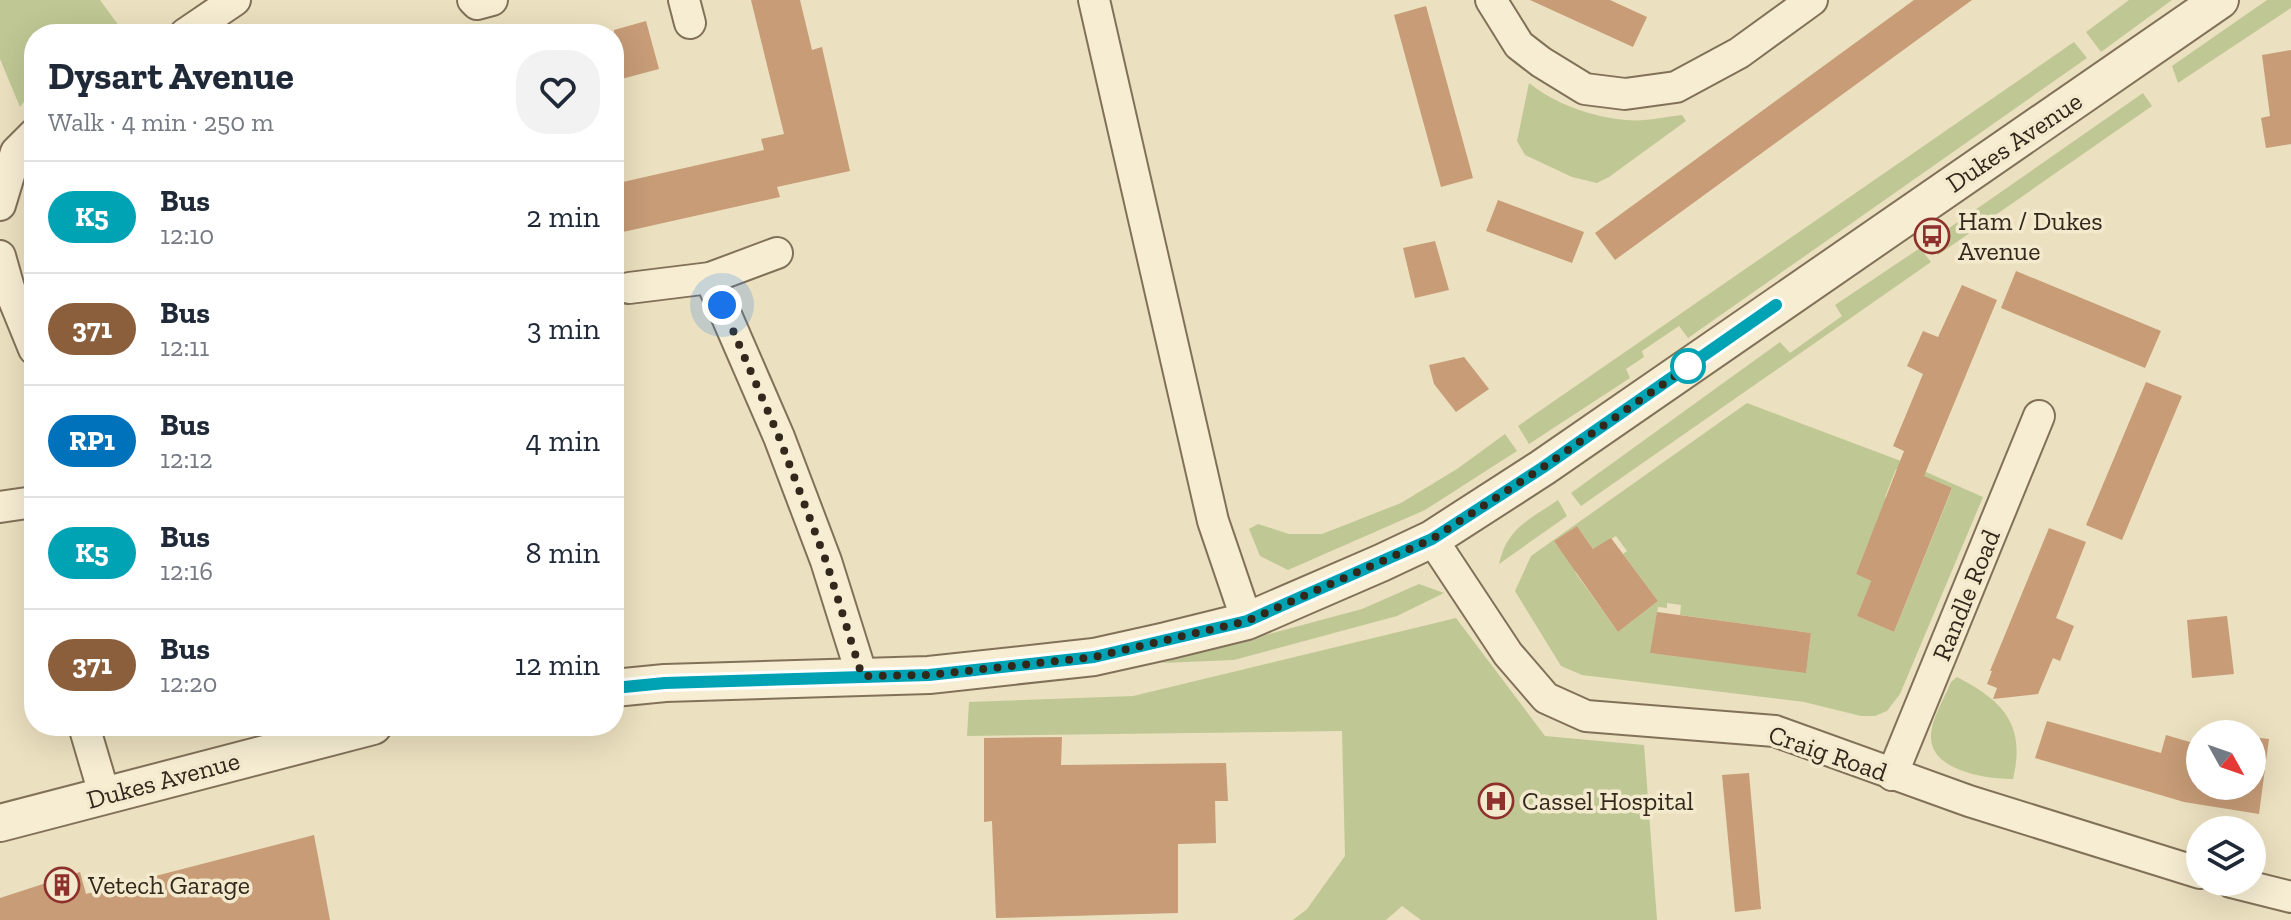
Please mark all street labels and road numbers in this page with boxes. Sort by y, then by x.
street label: Dukes Avenue [1940,85,2088,199]
street label: Randle Road [1925,525,2007,665]
street label: Craig Road [1764,718,1892,788]
street label: Dukes Avenue [83,744,243,816]

